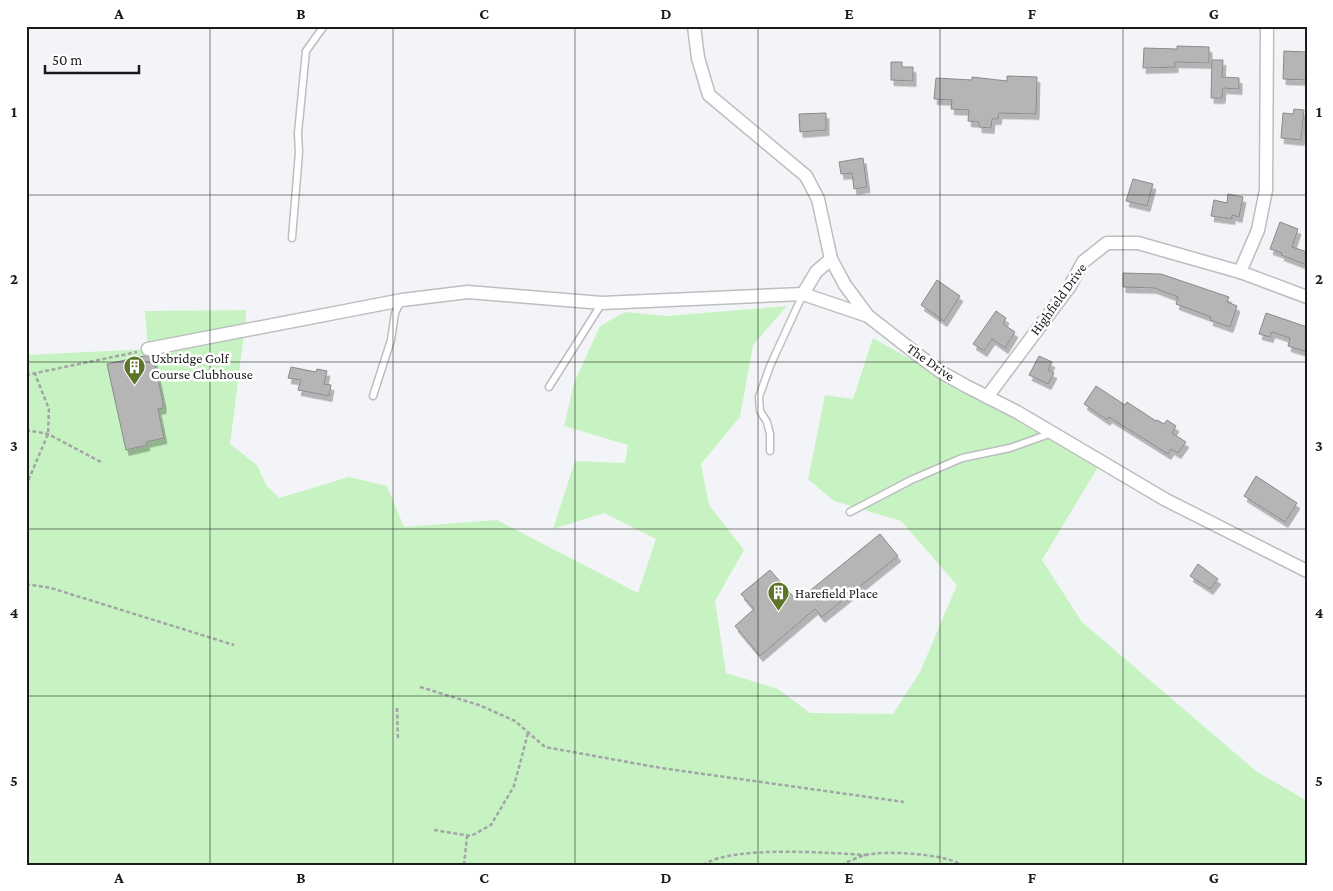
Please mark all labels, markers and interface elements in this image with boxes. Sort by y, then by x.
text: A [113,5,124,22]
text: B [296,5,306,22]
text: C [479,5,489,22]
text: D [660,5,672,22]
text: E [844,5,854,22]
text: F [1028,5,1037,22]
text: G [1209,5,1219,22]
scale bar [45,42,139,74]
text: 50 m [52,52,82,68]
text: 1 [11,103,17,120]
text: 1 [1316,103,1322,120]
street label: Highfield Drive [1027,260,1089,338]
text: 2 [10,270,18,287]
text: 2 [1315,270,1323,287]
street label: The Drive [904,340,958,384]
place label: Uxbridge Golf Course Clubhouse [151,350,253,382]
building icon: Uxbridge Golf Course Clubhouse [123,354,147,385]
text: 3 [10,437,18,454]
text: 3 [1315,437,1323,454]
building icon: Harefield Place [767,581,791,612]
place label: Harefield Place [795,585,878,601]
text: 4 [10,604,19,621]
text: 4 [1315,604,1324,621]
text: 5 [10,772,18,789]
text: 5 [1315,772,1323,789]
text: A [113,869,124,886]
text: B [296,869,306,886]
text: C [479,869,489,886]
text: D [660,869,672,886]
text: E [844,869,854,886]
text: F [1028,869,1037,886]
text: G [1209,869,1219,886]

